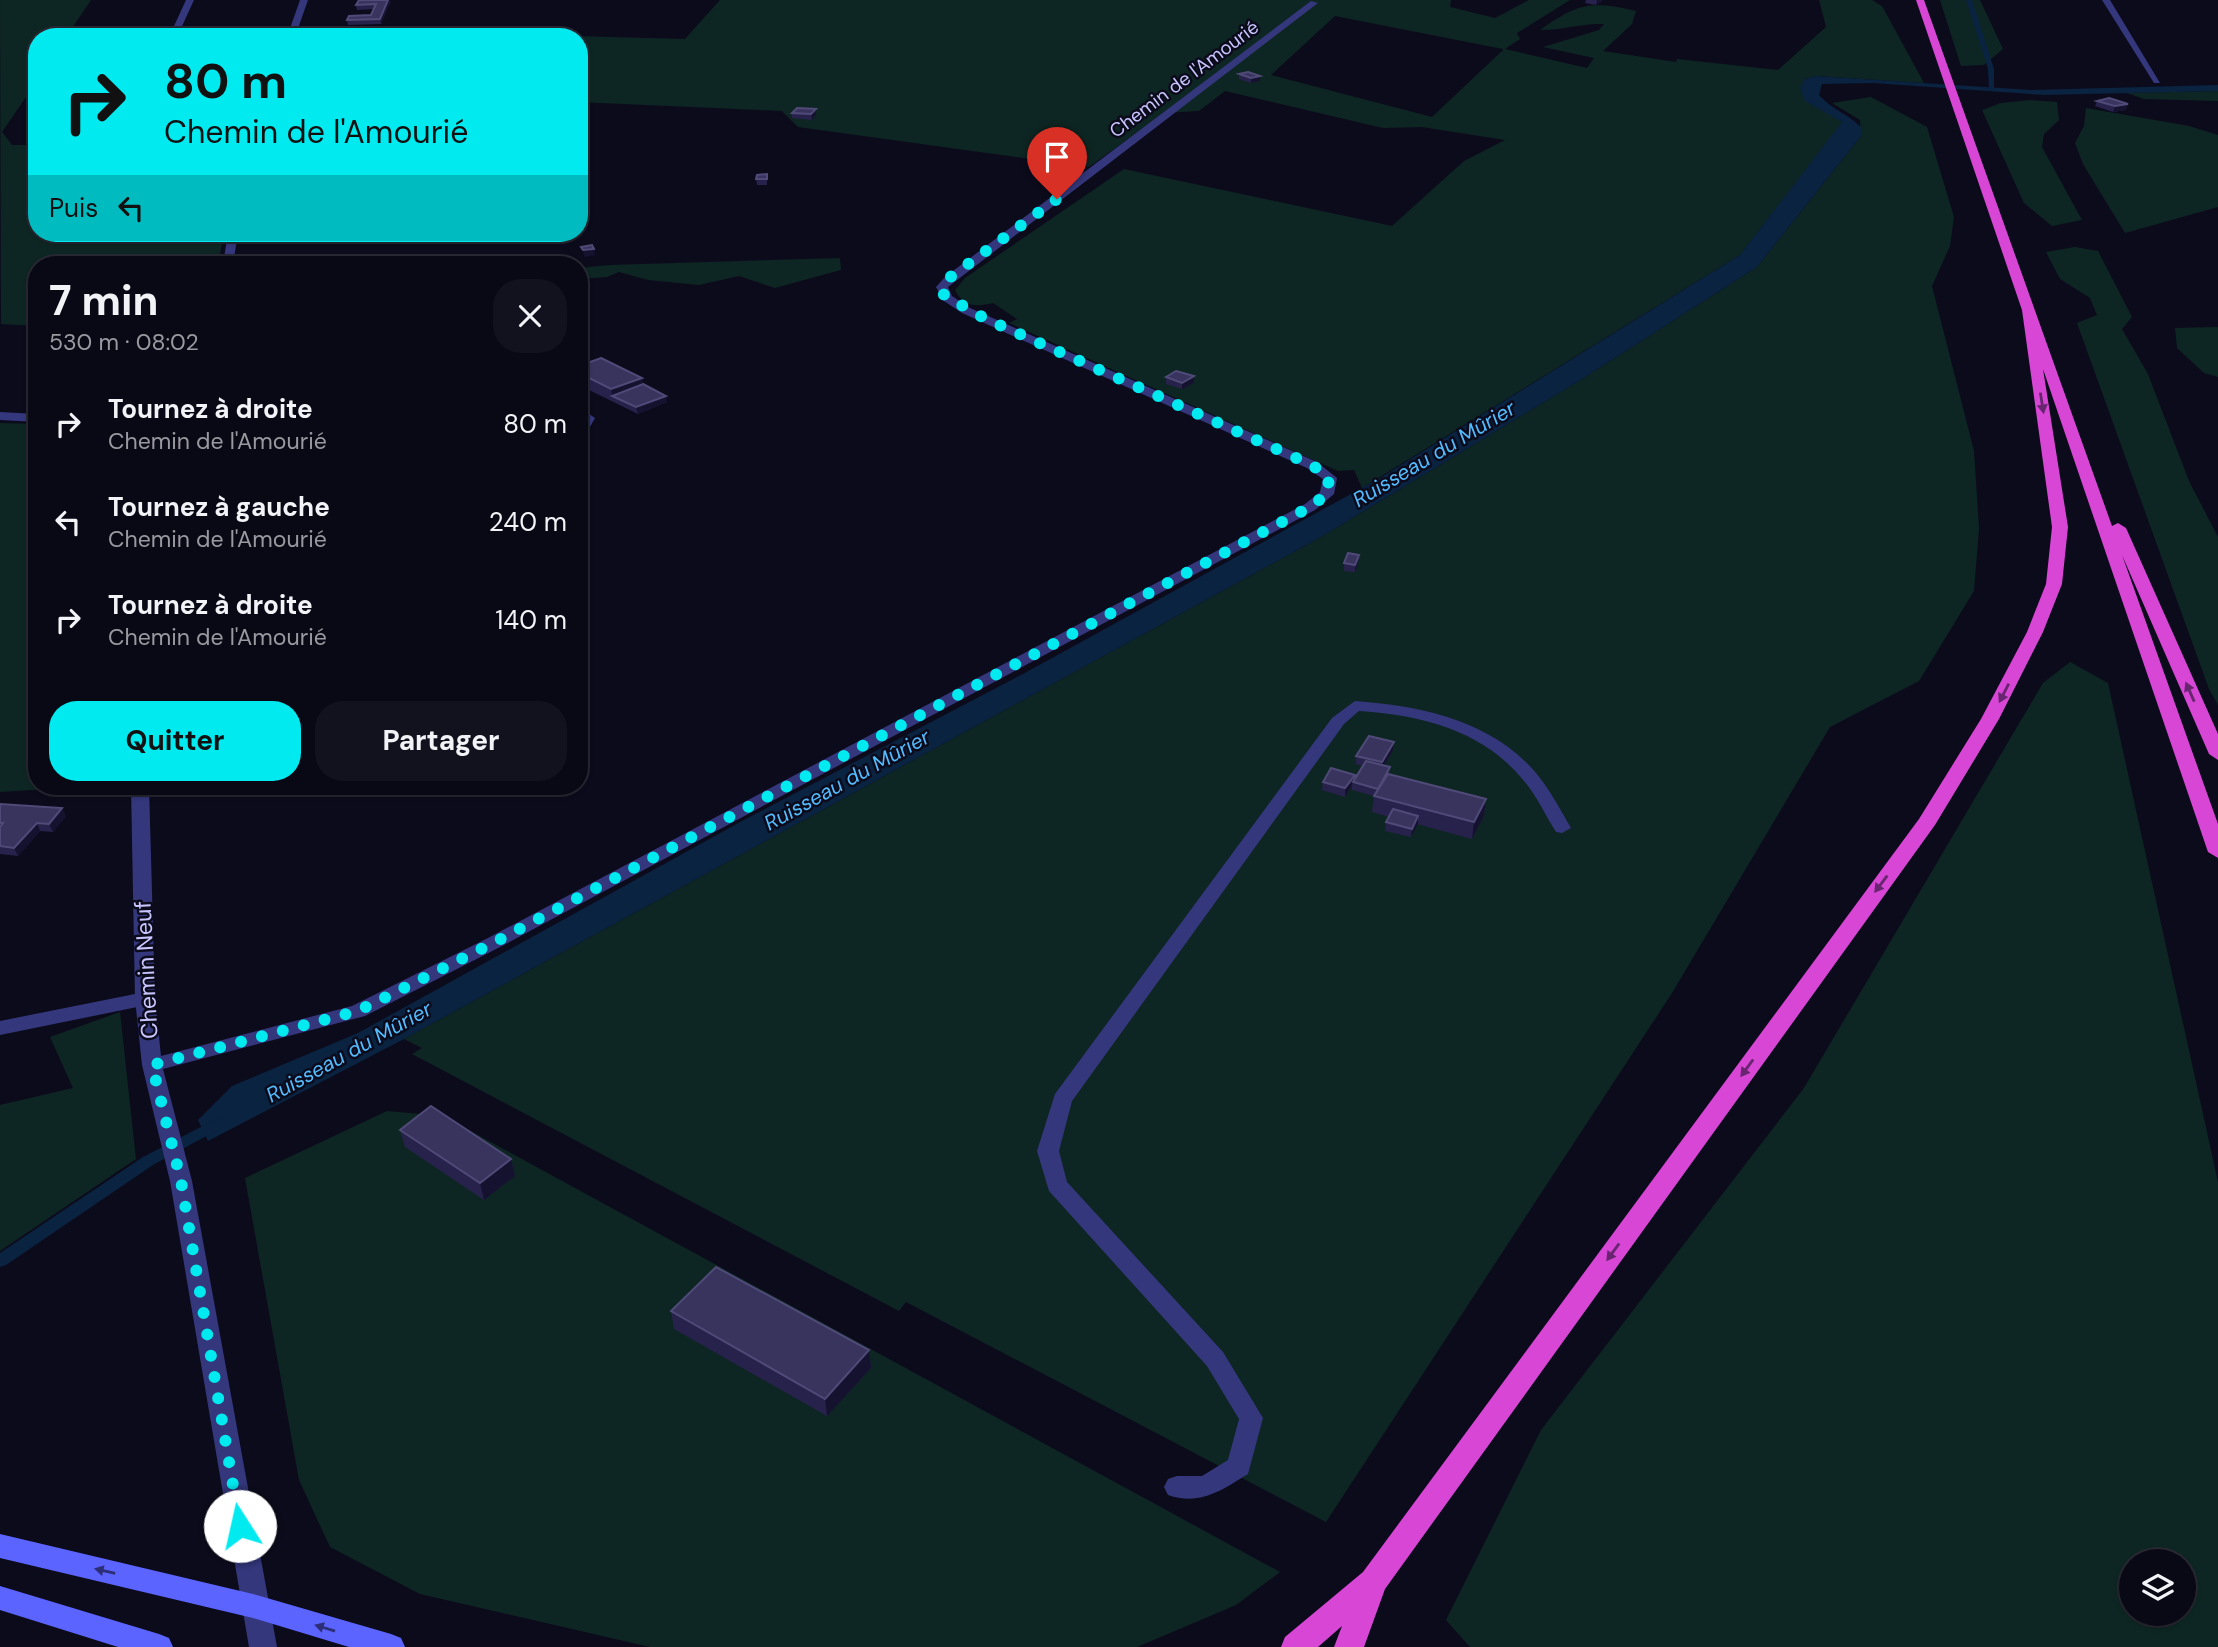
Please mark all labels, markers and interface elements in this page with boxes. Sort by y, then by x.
street label: Chemin de l'Amourié [1104,15,1264,143]
text: 80 m [164,49,287,113]
icon: right [49,56,140,147]
text: Chemin de l'Amourié [164,111,468,153]
pin [1027,127,1087,199]
icon: arrive [1038,138,1076,176]
icon: left [112,189,150,227]
text: Puis [49,191,98,225]
text: 7 min [49,273,158,328]
button: close [493,279,567,353]
text: 530 m · 08:02 [49,327,199,357]
text: Tournez à droite [108,392,313,426]
one-way arrow [2037,392,2048,414]
water label: Ruisseau du Mûrier [1347,394,1522,514]
icon: right [49,405,87,443]
text: 80 m [503,407,567,441]
text: Chemin de l'Amourié [108,426,327,456]
text: Tournez à gauche [108,490,330,524]
icon: left [49,503,87,541]
text: 240 m [489,505,567,539]
text: Chemin de l'Amourié [108,524,327,554]
text: Tournez à droite [108,588,313,622]
icon: right [49,601,87,639]
text: 140 m [495,603,567,637]
text: Chemin de l'Amourié [108,622,327,652]
one-way arrow [2184,682,2196,702]
one-way arrow [1998,683,2009,703]
button: Quitter [49,701,301,781]
button: Partager [315,701,567,781]
water label: Ruisseau du Mûrier [759,722,936,837]
one-way arrow [1875,875,1889,893]
street label: Chemin Neuf [127,900,165,1040]
water label: Ruisseau du Mûrier [261,994,438,1109]
one-way arrow [1740,1059,1754,1077]
one-way arrow [1606,1243,1620,1261]
position arrow [203,1489,277,1563]
map controls [2119,1549,2196,1626]
button: layers [2119,1549,2196,1626]
one-way arrow [94,1565,116,1576]
one-way arrow [315,1622,336,1632]

